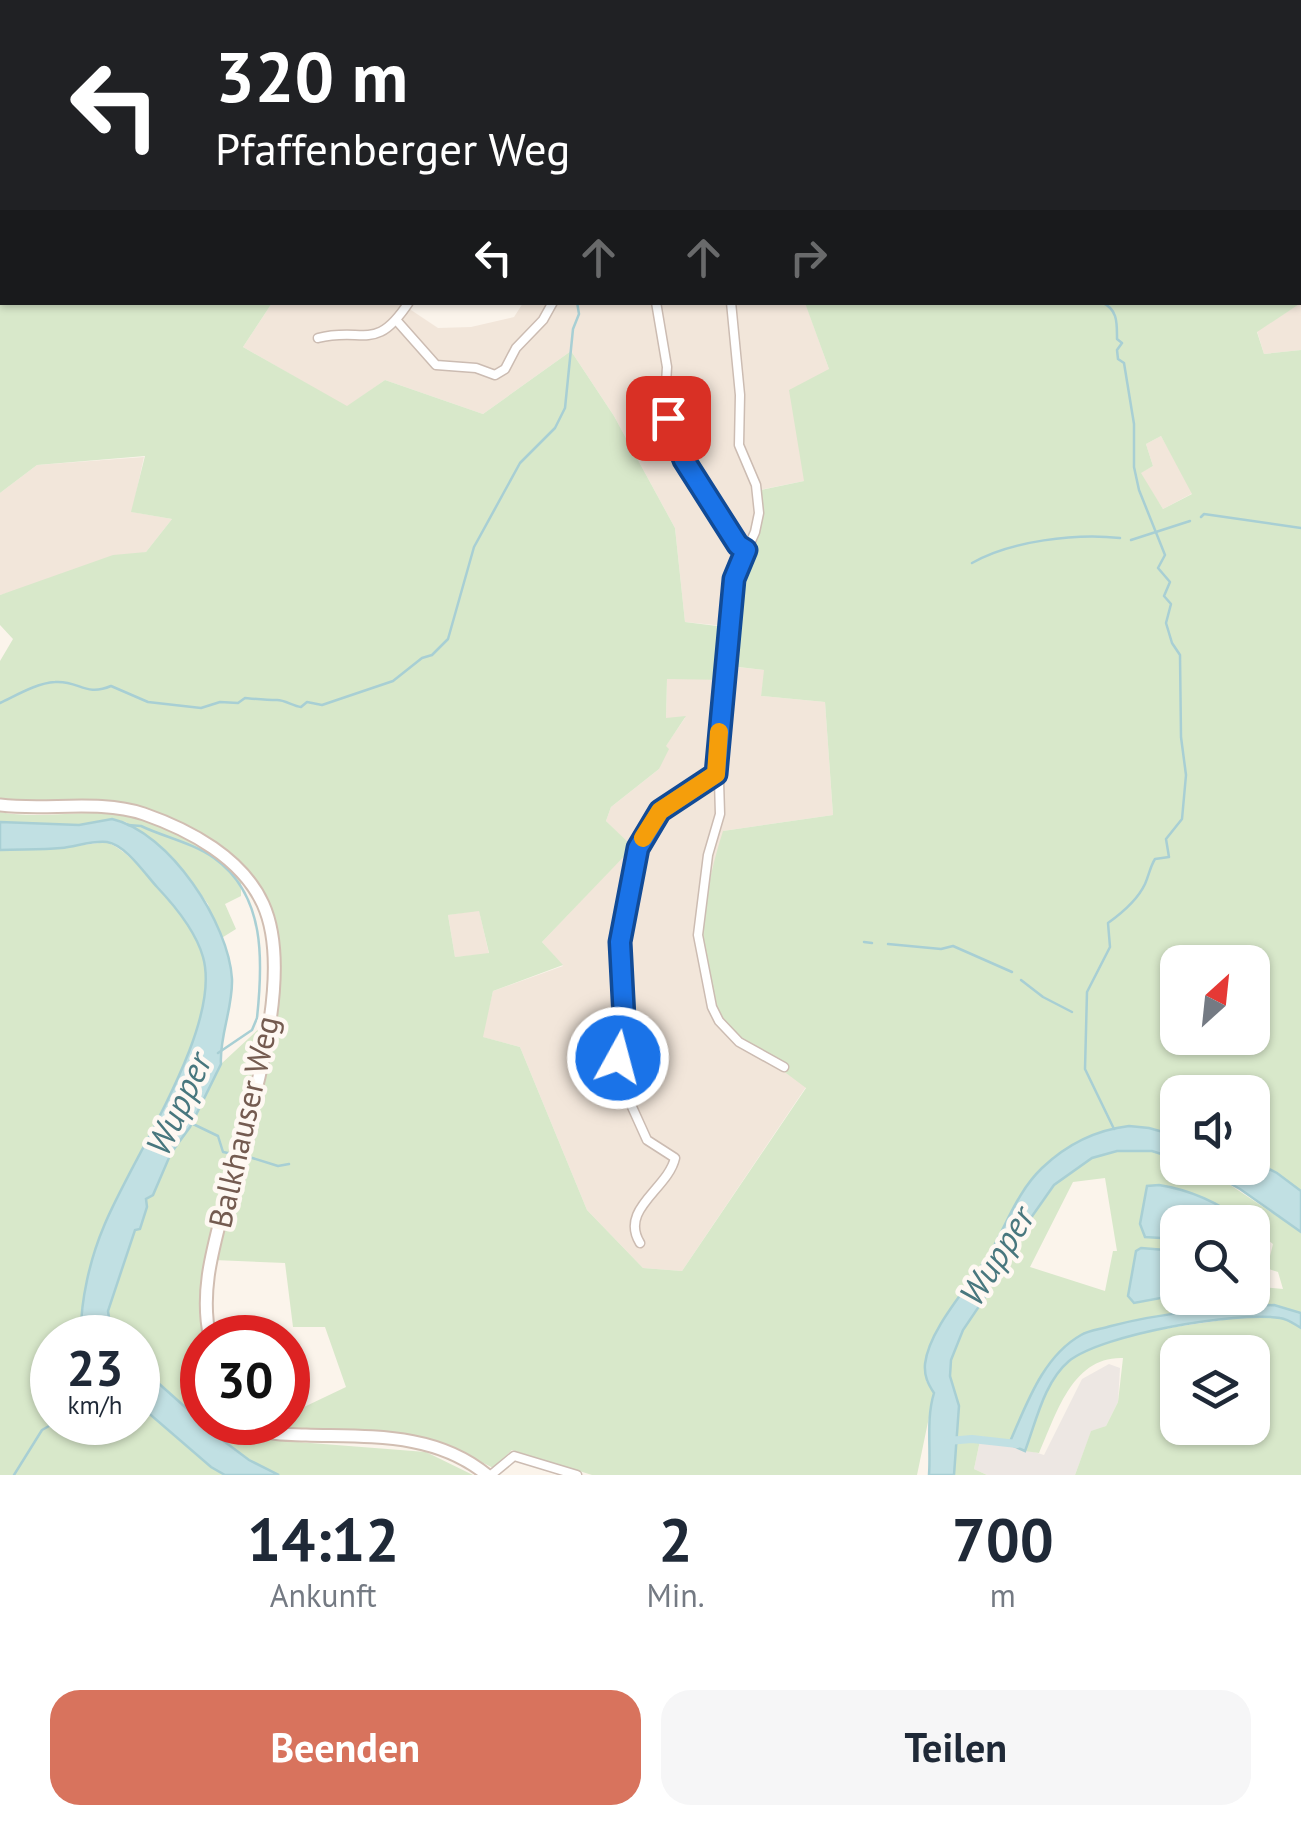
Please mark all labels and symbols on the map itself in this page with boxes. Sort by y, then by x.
pin [626,376,711,461]
north arrow [1160,945,1270,1055]
position arrow [566,1006,670,1110]
street label: Balkhauser Weg [198,1012,288,1232]
water label: Wupper [134,1043,223,1162]
water label: Wupper [948,1195,1046,1313]
speed limit sign: 30 [180,1315,310,1445]

